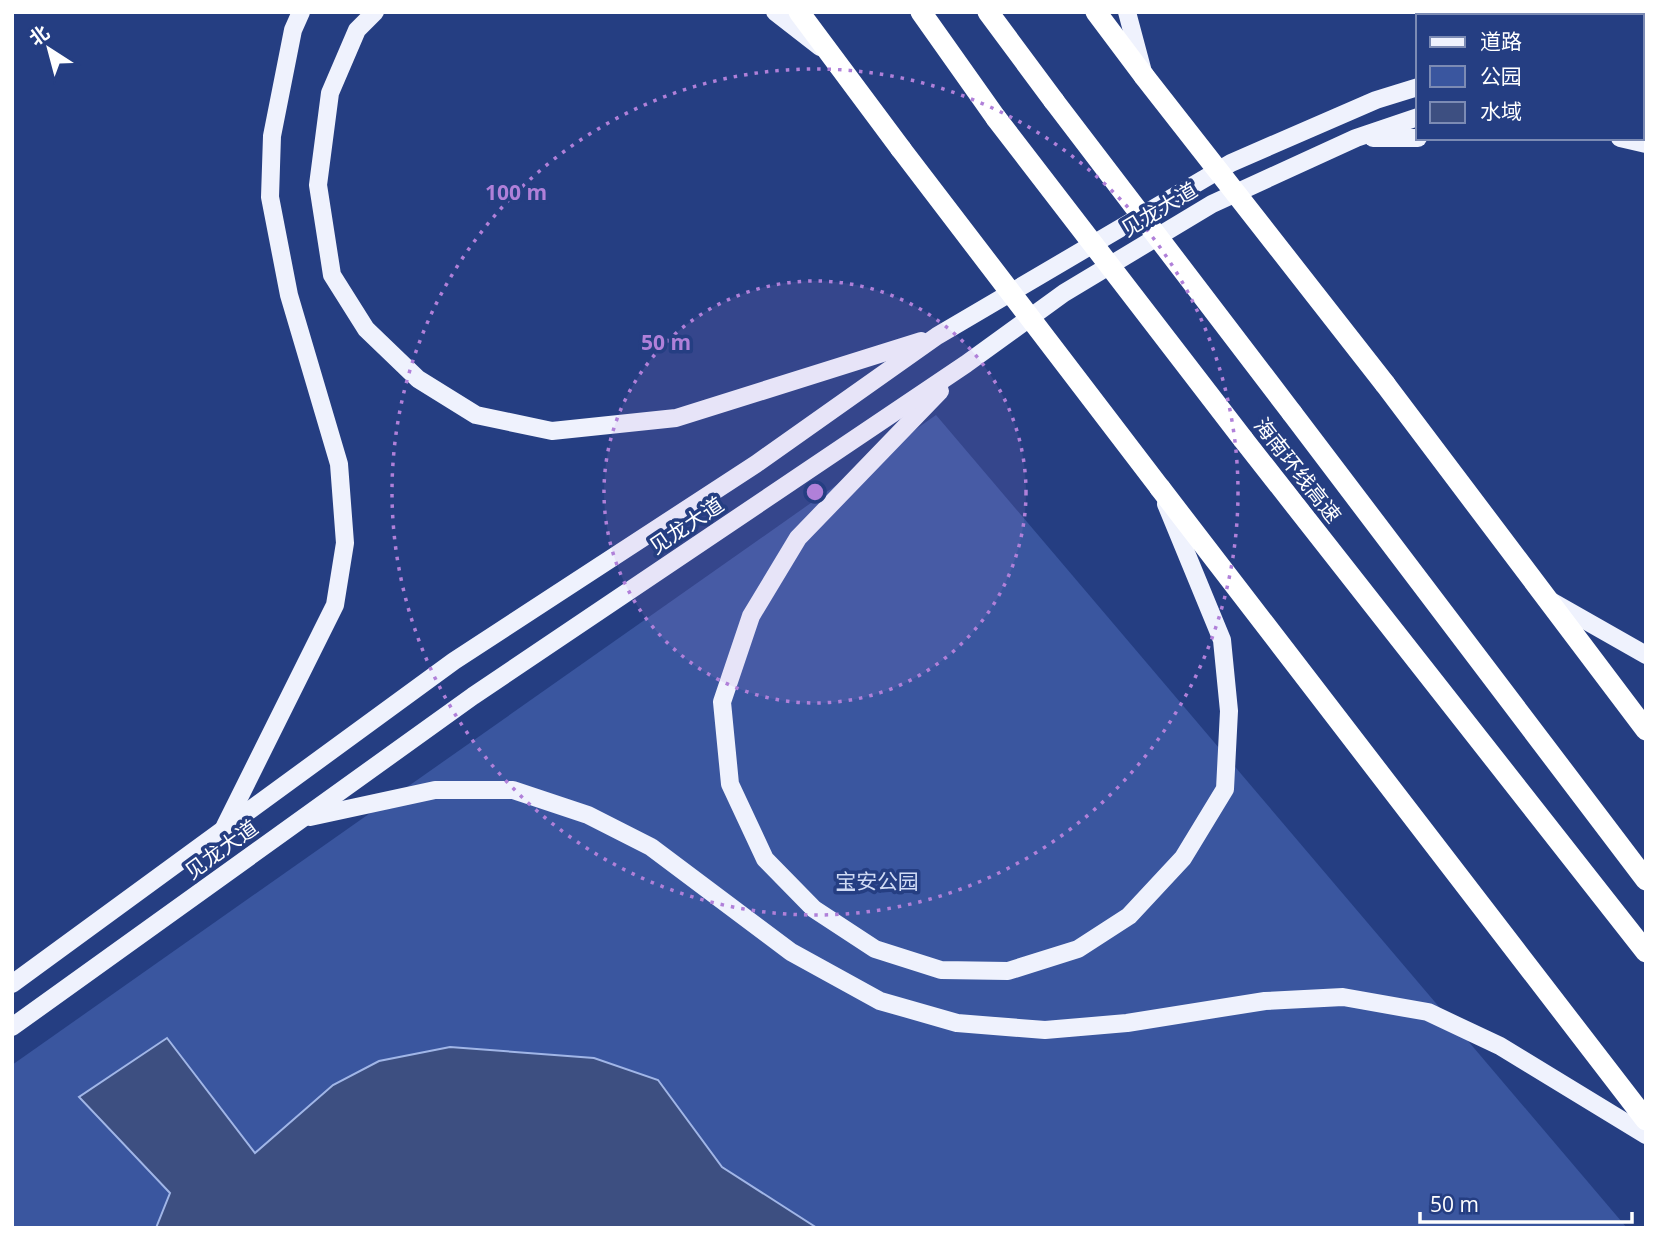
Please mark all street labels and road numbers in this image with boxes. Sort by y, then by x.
street label: 见龙大道 [1116,175,1202,243]
street label: 海南环线高速 [1248,412,1348,528]
street label: 见龙大道 [643,490,729,560]
street label: 见龙大道 [179,813,263,885]

